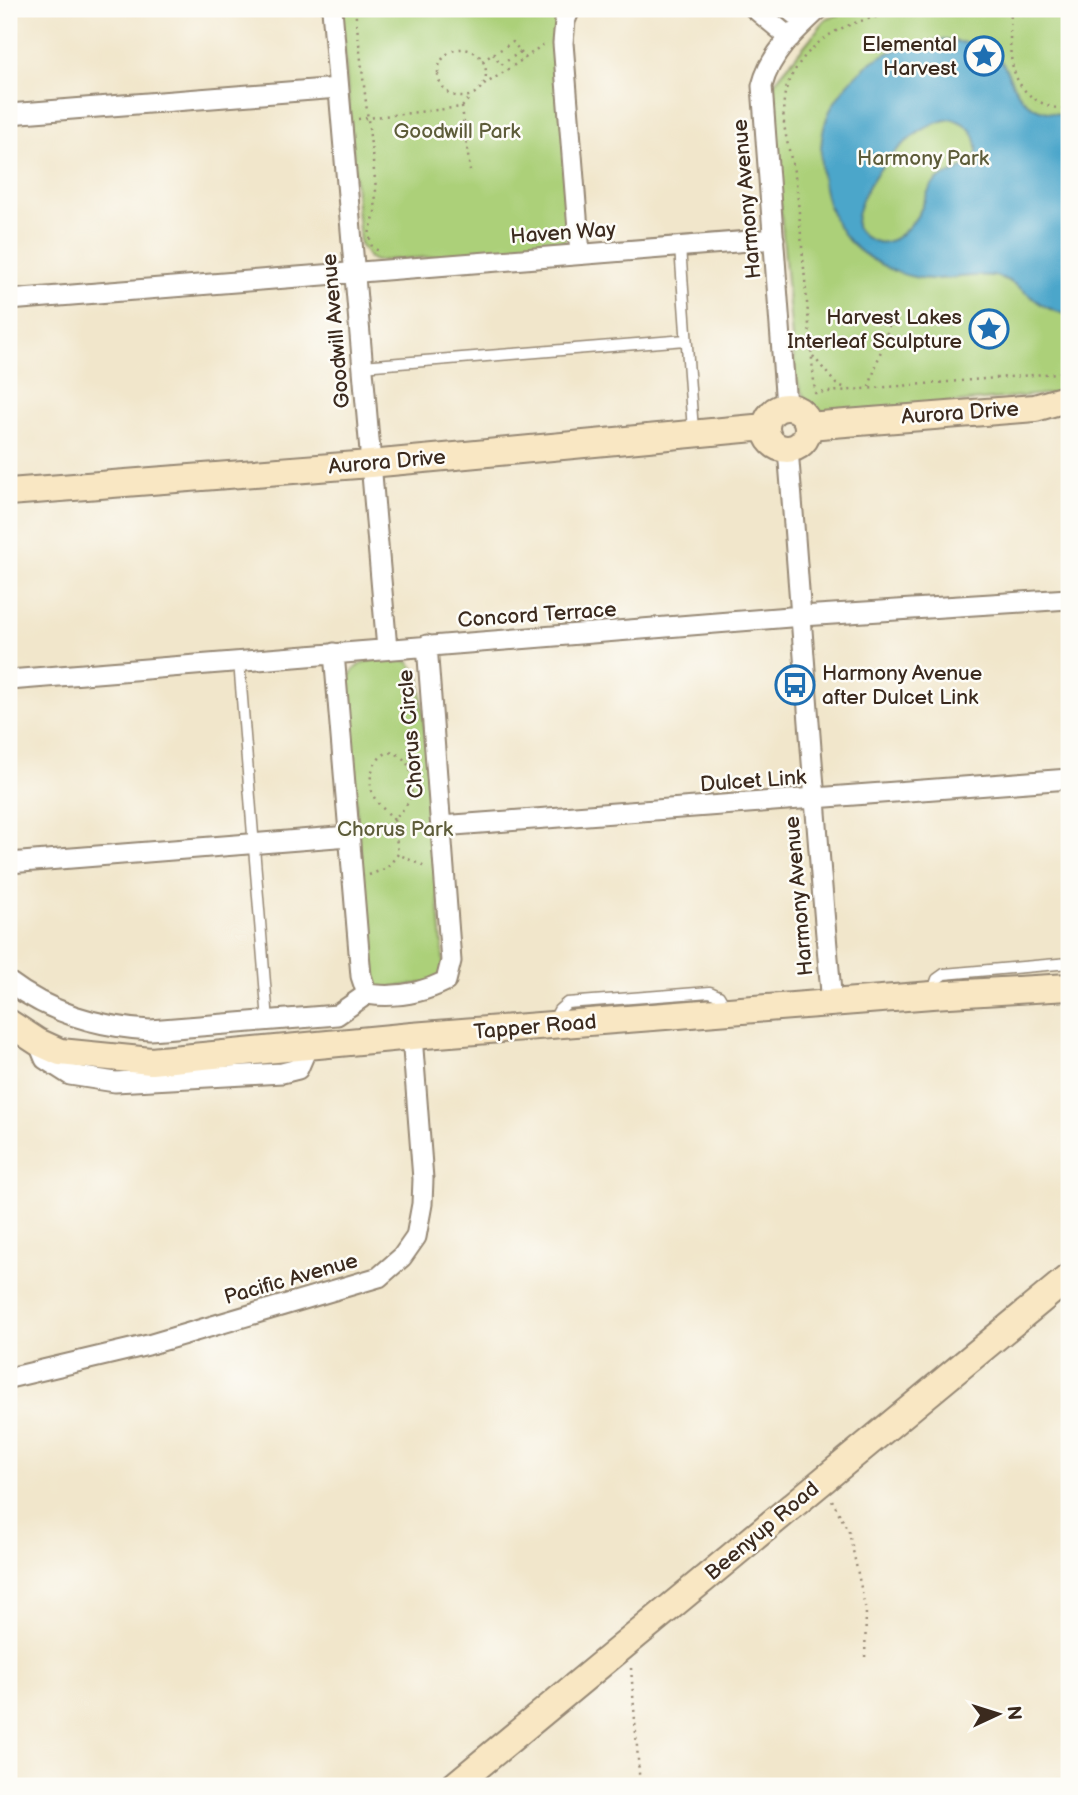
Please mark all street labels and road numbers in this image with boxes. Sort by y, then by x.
street label: Harmony Avenue [728,118,766,280]
street label: Haven Way [509,217,617,249]
street label: Goodwill Avenue [317,253,355,409]
street label: Aurora Drive [901,396,1019,430]
street label: Aurora Drive [327,444,447,480]
street label: Concord Terrace [457,597,617,633]
street label: Chorus Circle [393,669,429,799]
street label: Dulcet Link [699,765,808,797]
street label: Harmony Avenue [780,815,818,977]
street label: Tapper Road [473,1009,597,1045]
street label: Pacific Avenue [221,1248,361,1310]
street label: Beenyup Road [700,1476,824,1586]

